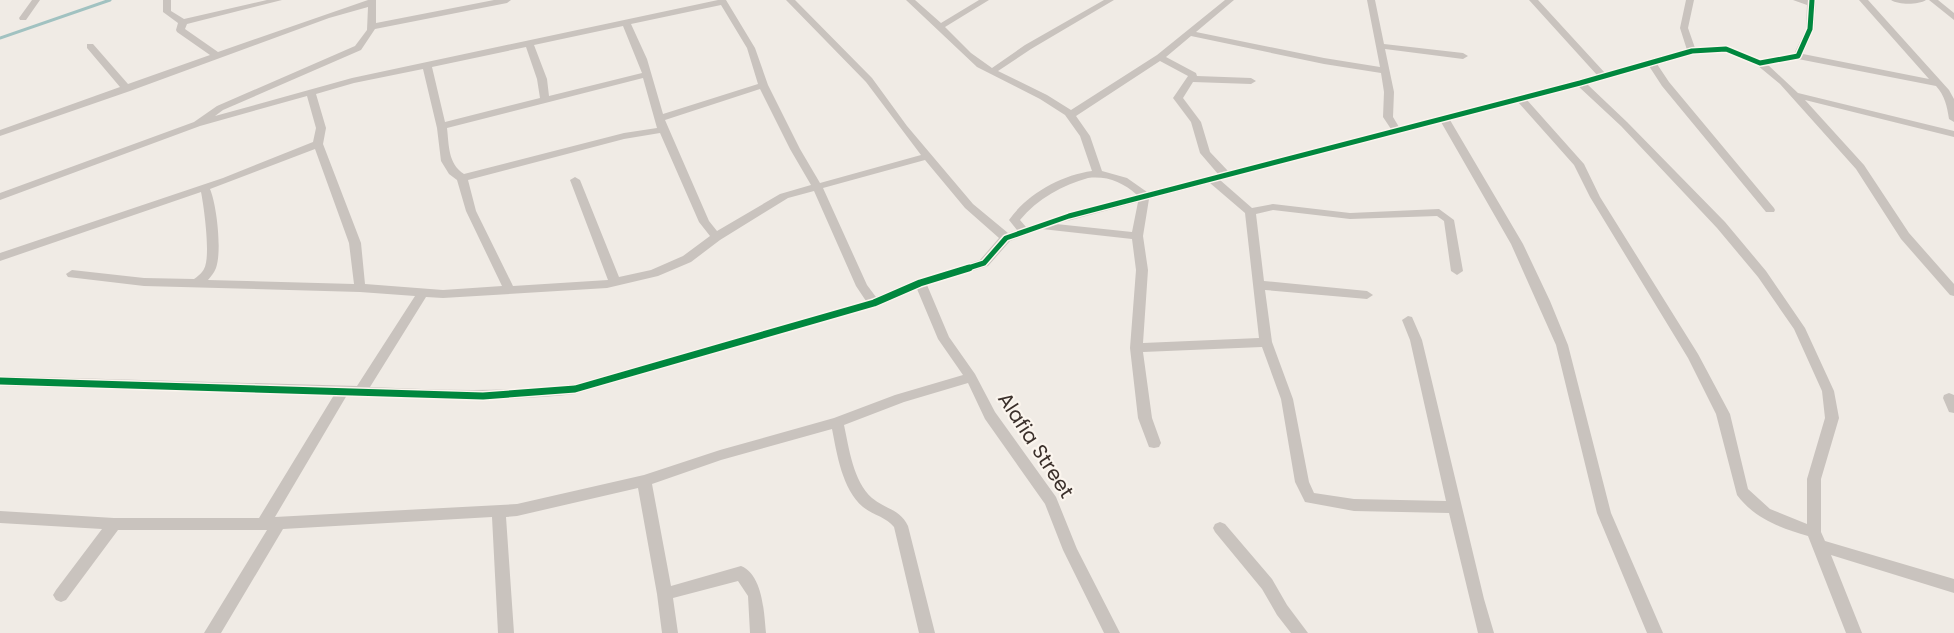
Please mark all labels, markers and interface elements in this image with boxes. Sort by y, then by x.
street label: Alafia Street [991,387,1081,503]

